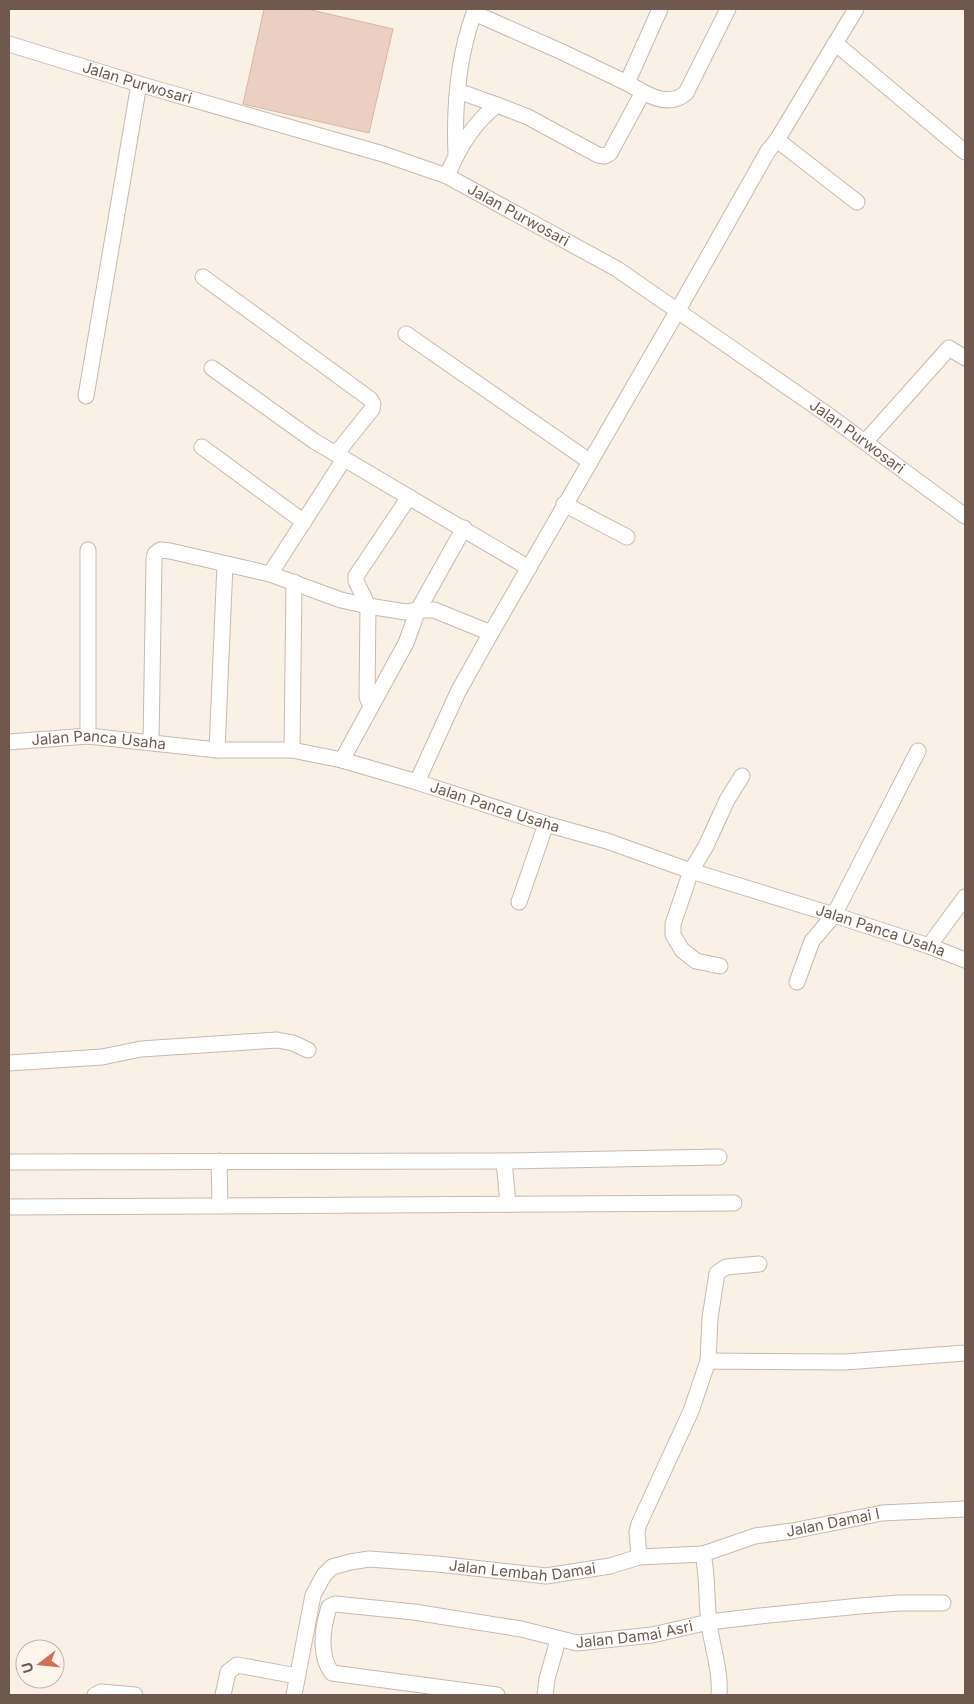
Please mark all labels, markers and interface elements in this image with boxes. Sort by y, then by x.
street label: Jalan Purwosari [80,57,194,108]
street label: Jalan Purwosari [464,179,573,250]
street label: Jalan Purwosari [806,395,909,477]
street label: Jalan Panca Usaha [31,726,167,753]
street label: Jalan Panca Usaha [428,777,562,836]
street label: Jalan Panca Usaha [814,900,948,960]
street label: Jalan Damai I [785,1504,881,1541]
street label: Jalan Lembah Damai [448,1555,597,1585]
street label: Jalan Damai Asri [574,1616,695,1652]
north arrow [15,1639,65,1689]
text: U [17,1660,37,1675]

